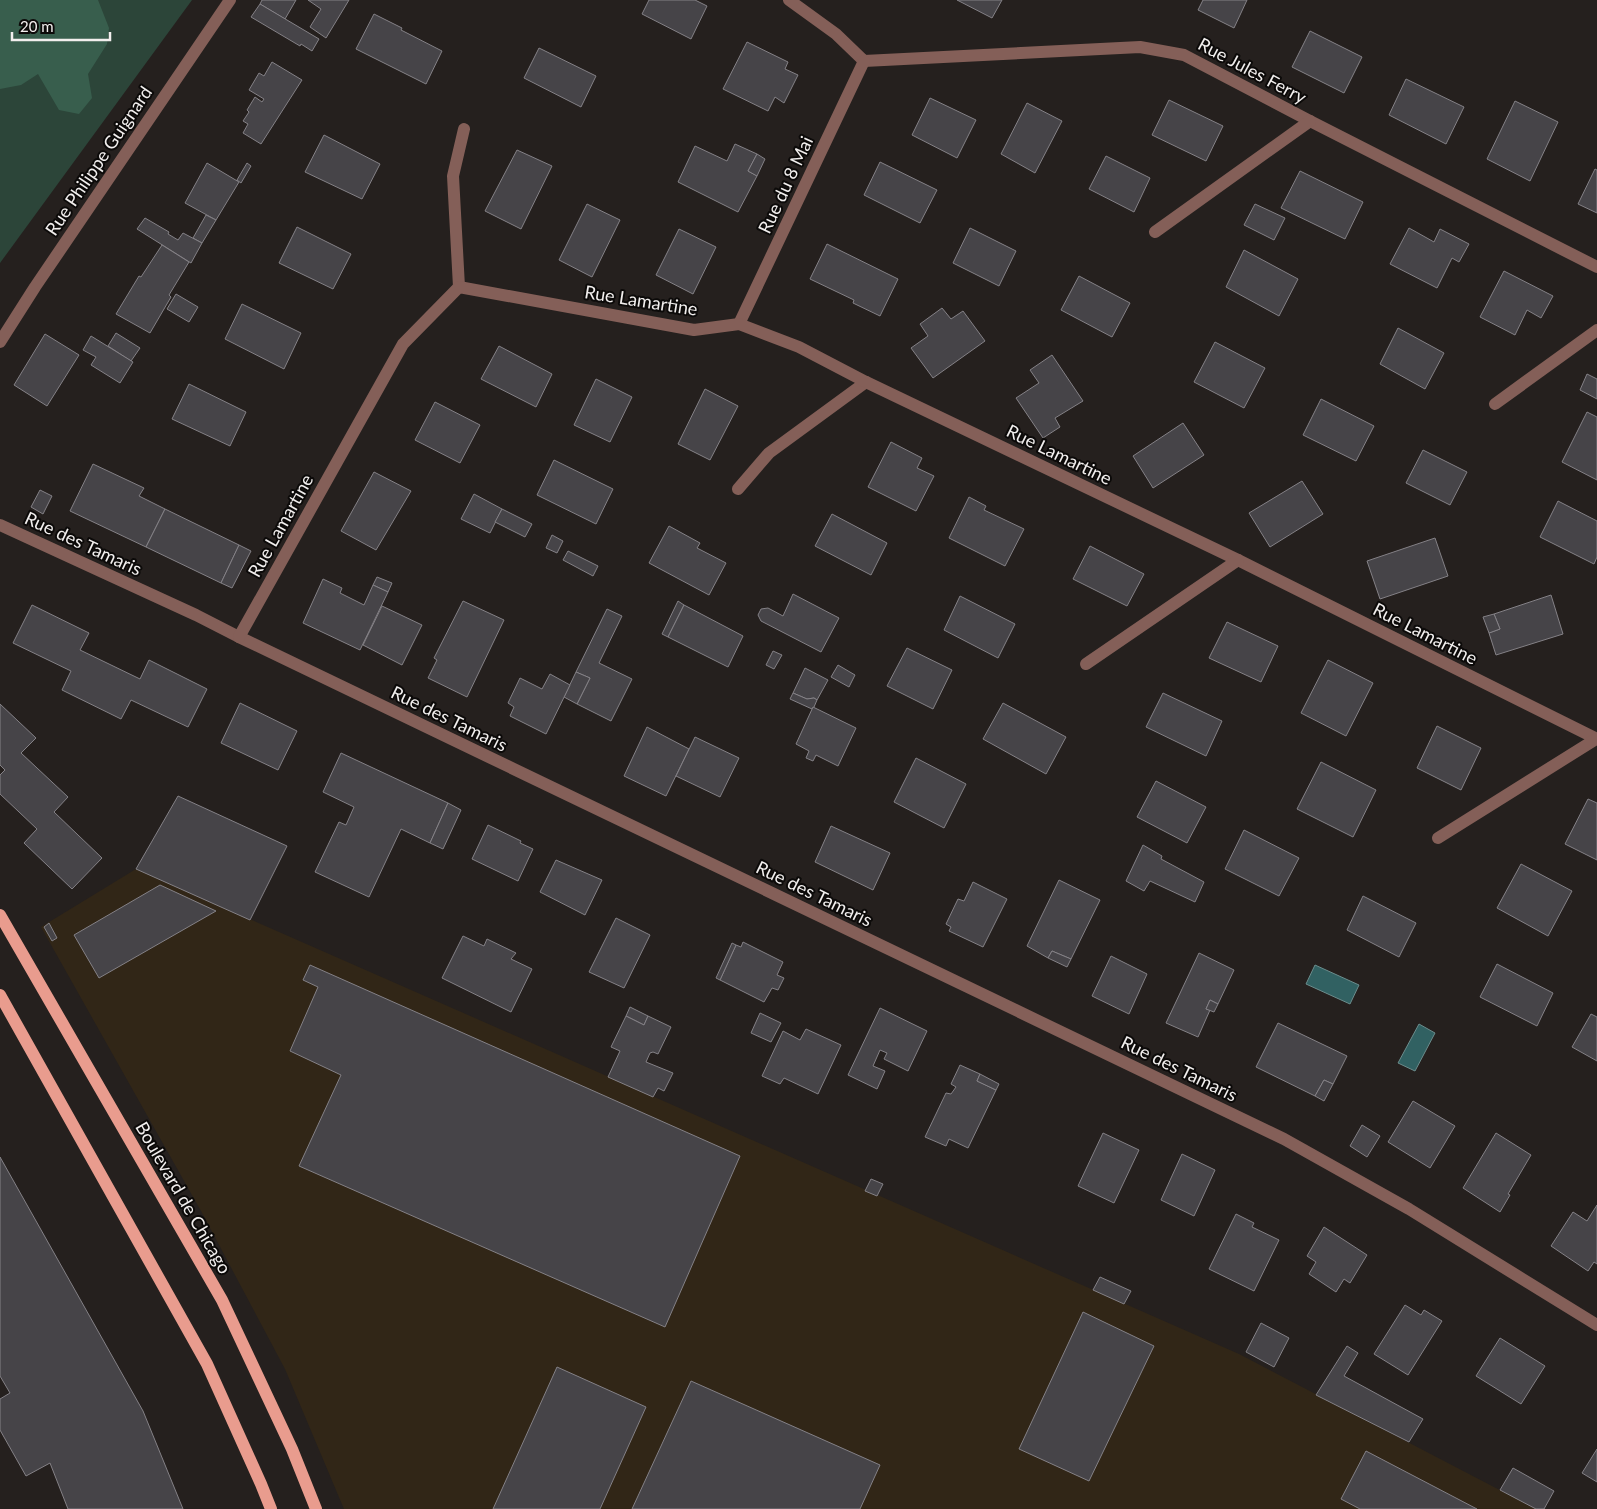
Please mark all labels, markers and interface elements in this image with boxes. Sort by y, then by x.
scale bar [12,10,110,42]
text: 20 m [20,17,54,35]
street label: Rue Jules Ferry [1195,32,1311,108]
street label: Rue Philippe Guignard [40,82,156,239]
street label: Rue du 8 Mai [753,133,817,237]
street label: Rue Lamartine [583,280,699,320]
street label: Rue Lamartine [1003,419,1116,489]
street label: Rue Lamartine [243,470,317,581]
street label: Rue des Tamaris [21,506,146,580]
street label: Rue Lamartine [1370,597,1481,669]
street label: Rue des Tamaris [388,680,511,756]
street label: Rue des Tamaris [753,855,876,931]
street label: Rue des Tamaris [1118,1030,1241,1106]
street label: Boulevard de Chicago [131,1118,236,1277]

